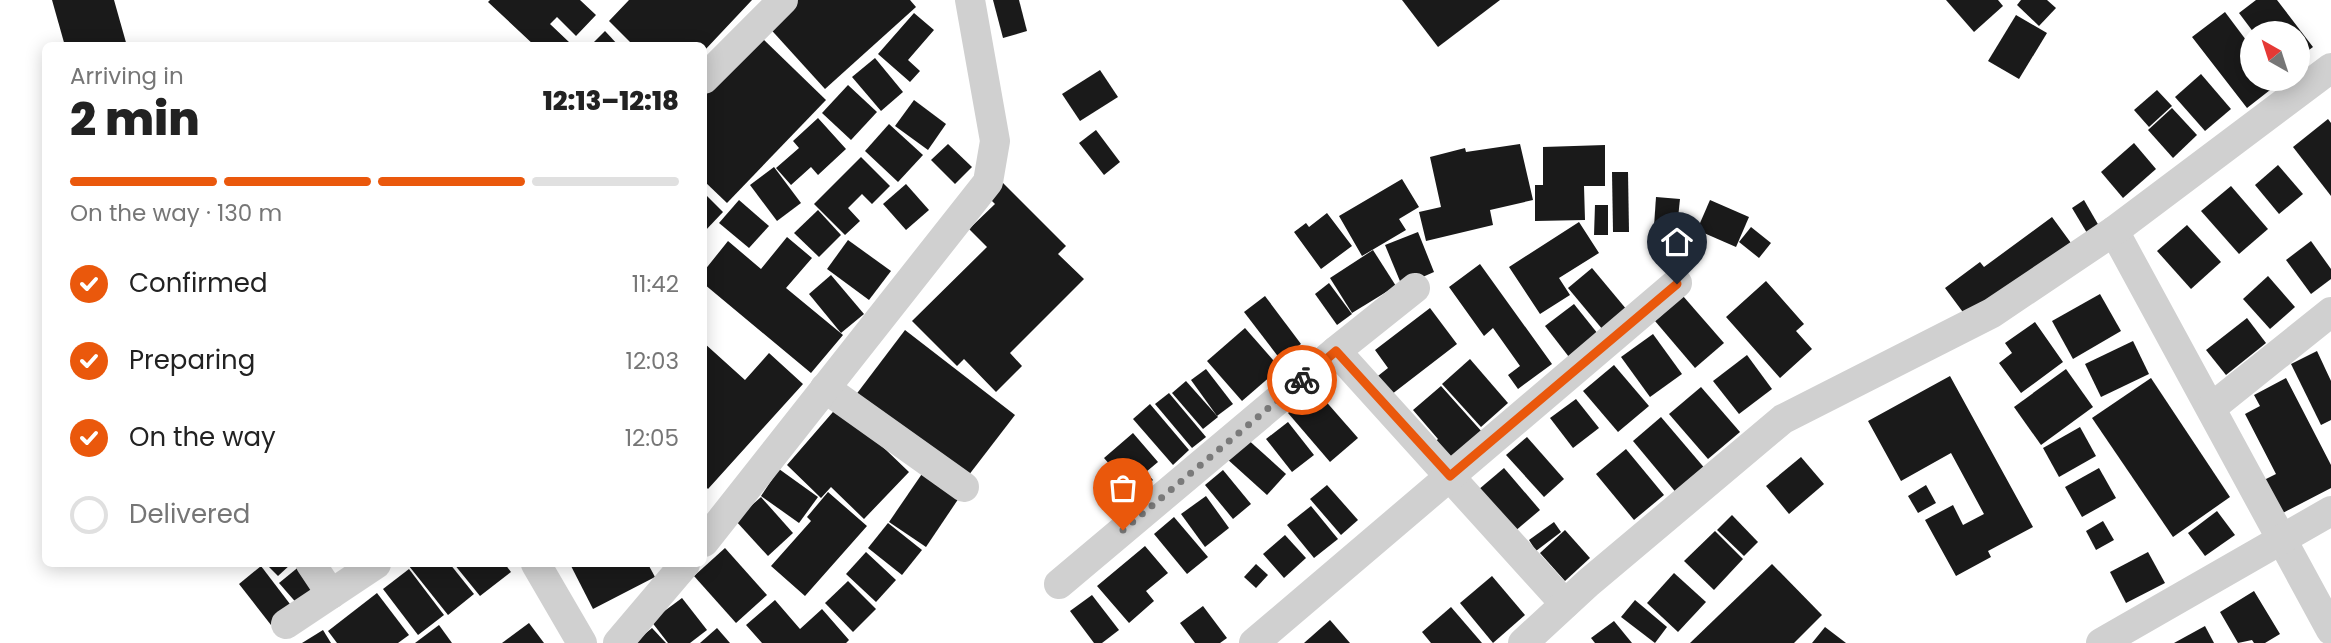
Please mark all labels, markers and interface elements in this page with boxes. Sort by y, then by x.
north arrow [2240,21,2310,91]
map controls [2240,21,2310,91]
text: Arriving in [70,60,184,92]
text: 12:13–12:18 [543,83,679,119]
text: 2 min [70,87,200,151]
text: On the way · 130 m [70,197,282,229]
pin [1647,212,1707,284]
icon: home [1658,223,1696,261]
icon: check [70,265,108,303]
text: Confirmed [129,265,267,301]
text: 11:42 [632,268,679,300]
icon: check [70,342,108,380]
text: Preparing [129,342,255,378]
text: 12:03 [626,345,679,377]
courier [1267,345,1337,415]
icon: bike [1283,361,1321,399]
icon: check [70,419,108,457]
text: On the way [129,419,276,455]
text: 12:05 [625,422,679,454]
pin [1093,458,1153,530]
icon: bag [1104,469,1142,507]
text: Delivered [129,496,250,532]

